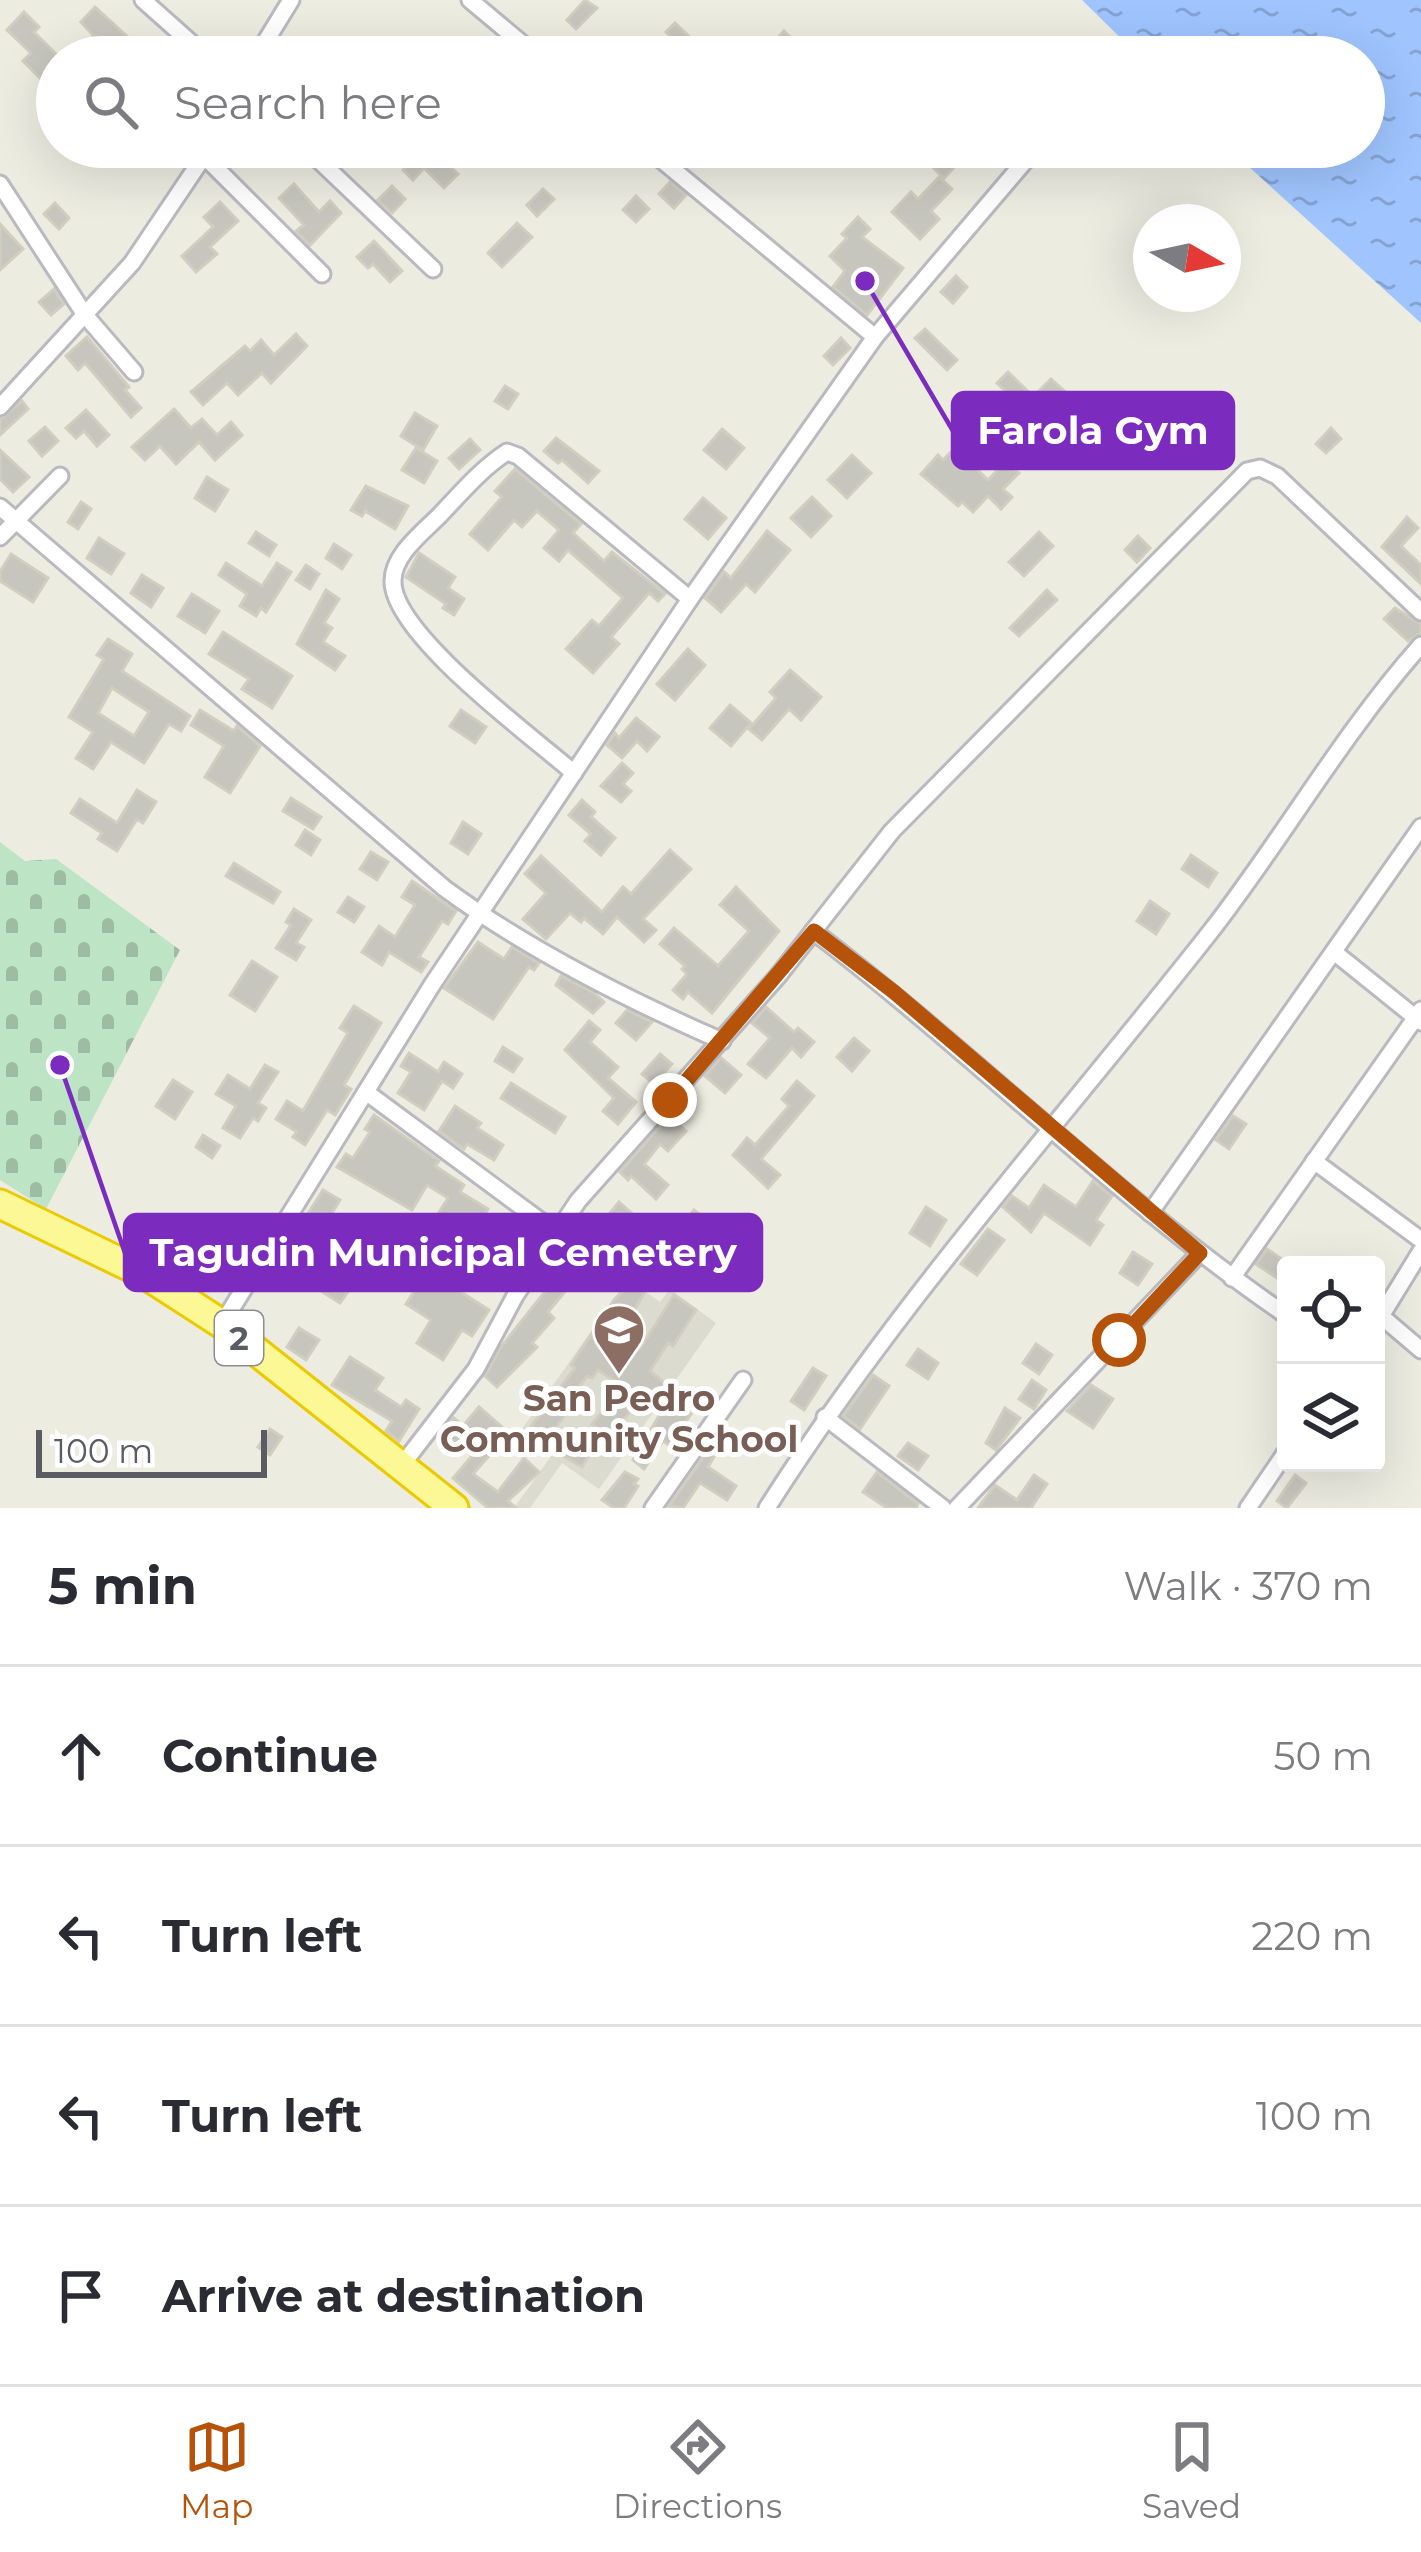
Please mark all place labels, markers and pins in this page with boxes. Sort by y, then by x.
callout: Farola Gym [953,393,1233,468]
callout: Tagudin Municipal Cemetery [125,1215,761,1290]
school or university icon: San Pedro Community School [591,1302,647,1376]
place label: San Pedro Community School [440,1376,798,1461]

